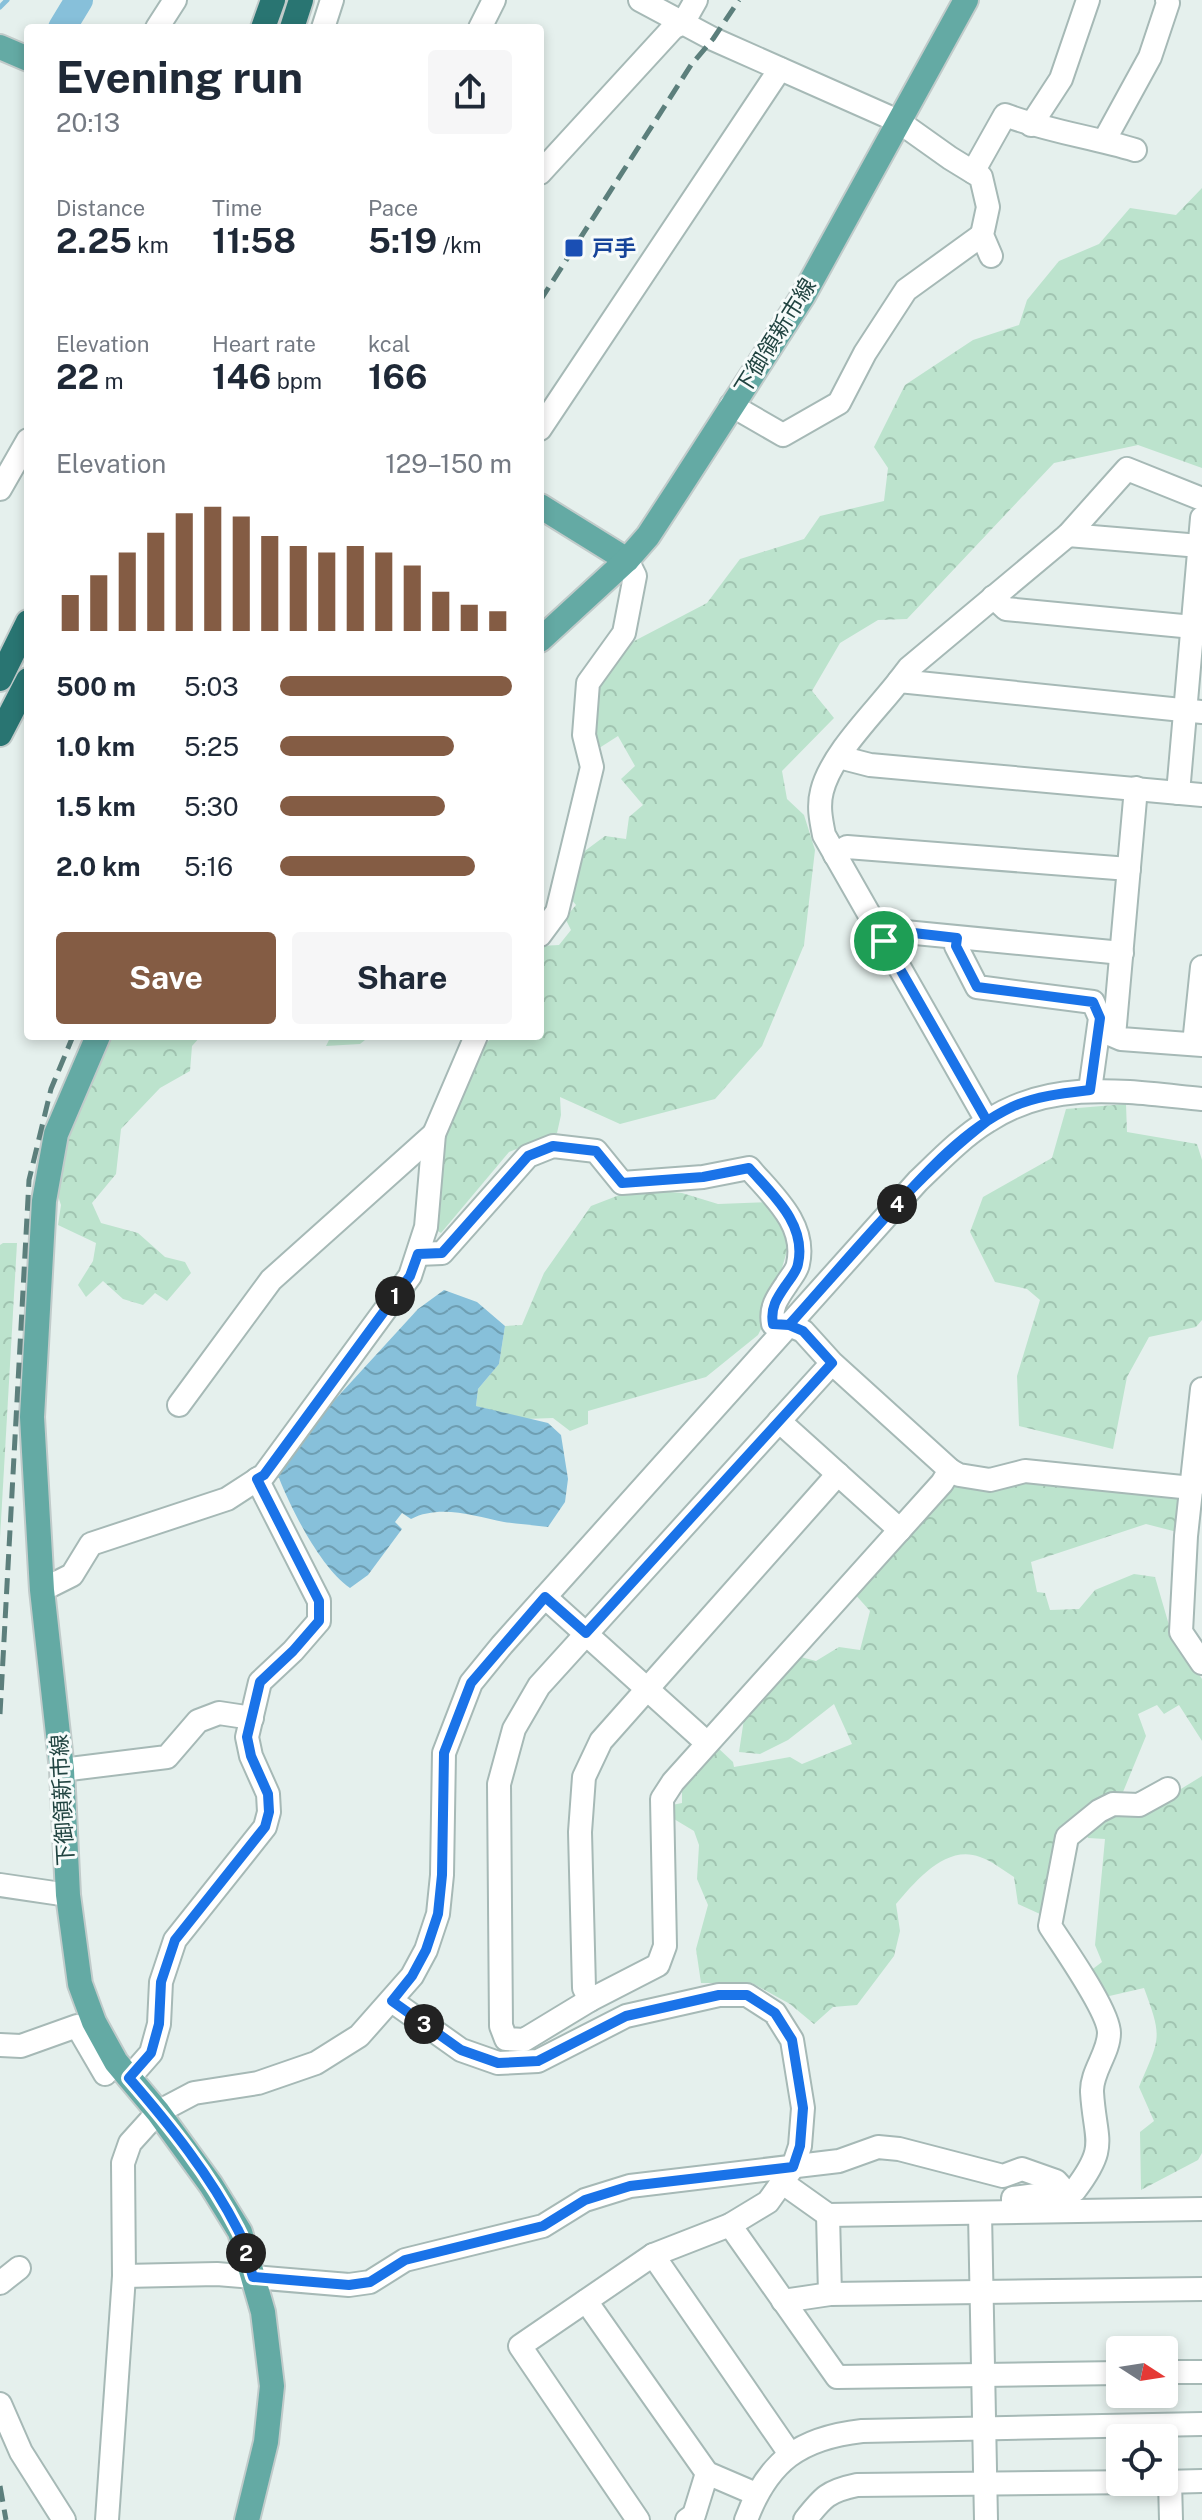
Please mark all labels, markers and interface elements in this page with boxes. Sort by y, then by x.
button: share [428,50,512,134]
text: Evening run [56,51,303,103]
text: 20:13 [56,107,120,138]
text: Distance [56,195,145,221]
text: Time [212,195,262,221]
text: Pace [368,195,418,221]
text: 2.25 [56,221,132,261]
text: 11:58 [212,221,296,261]
text: 5:19 [368,221,437,261]
text: km [132,232,169,258]
text: /km [437,232,482,258]
place label: 戸手 [592,235,636,261]
marker: 戸手 [563,237,585,259]
street label: 下御領新市線 [729,273,821,399]
text: Elevation [56,331,149,357]
text: Heart rate [212,331,316,357]
text: kcal [368,331,410,357]
text: 22 [56,357,99,397]
text: 146 [212,357,271,397]
text: 166 [368,357,427,397]
text: m [99,368,124,394]
text: bpm [271,368,322,394]
text: Elevation [56,448,166,479]
text: 129–150 m [385,448,512,479]
text: 500 m [56,671,136,702]
text: 5:03 [184,671,239,702]
text: 1.0 km [56,731,135,762]
text: 5:25 [184,731,239,762]
text: 1.5 km [56,791,136,822]
text: 5:30 [184,791,239,822]
text: 2.0 km [56,851,141,882]
text: 5:16 [184,851,233,882]
pin [850,907,918,975]
icon: arrive [862,919,906,963]
button: Save [56,932,276,1024]
button: Share [292,932,512,1024]
pin: 4 [877,1184,917,1224]
text: 4 [890,1191,904,1217]
pin: 1 [375,1276,415,1316]
text: 1 [390,1283,400,1309]
street label: 下御領新市線 [46,1733,78,1867]
pin: 3 [404,2004,444,2044]
text: 3 [417,2011,431,2037]
pin: 2 [226,2233,266,2273]
text: 2 [239,2240,253,2266]
north arrow [1106,2336,1178,2408]
map controls [1106,2336,1178,2496]
button: locate [1106,2424,1178,2496]

